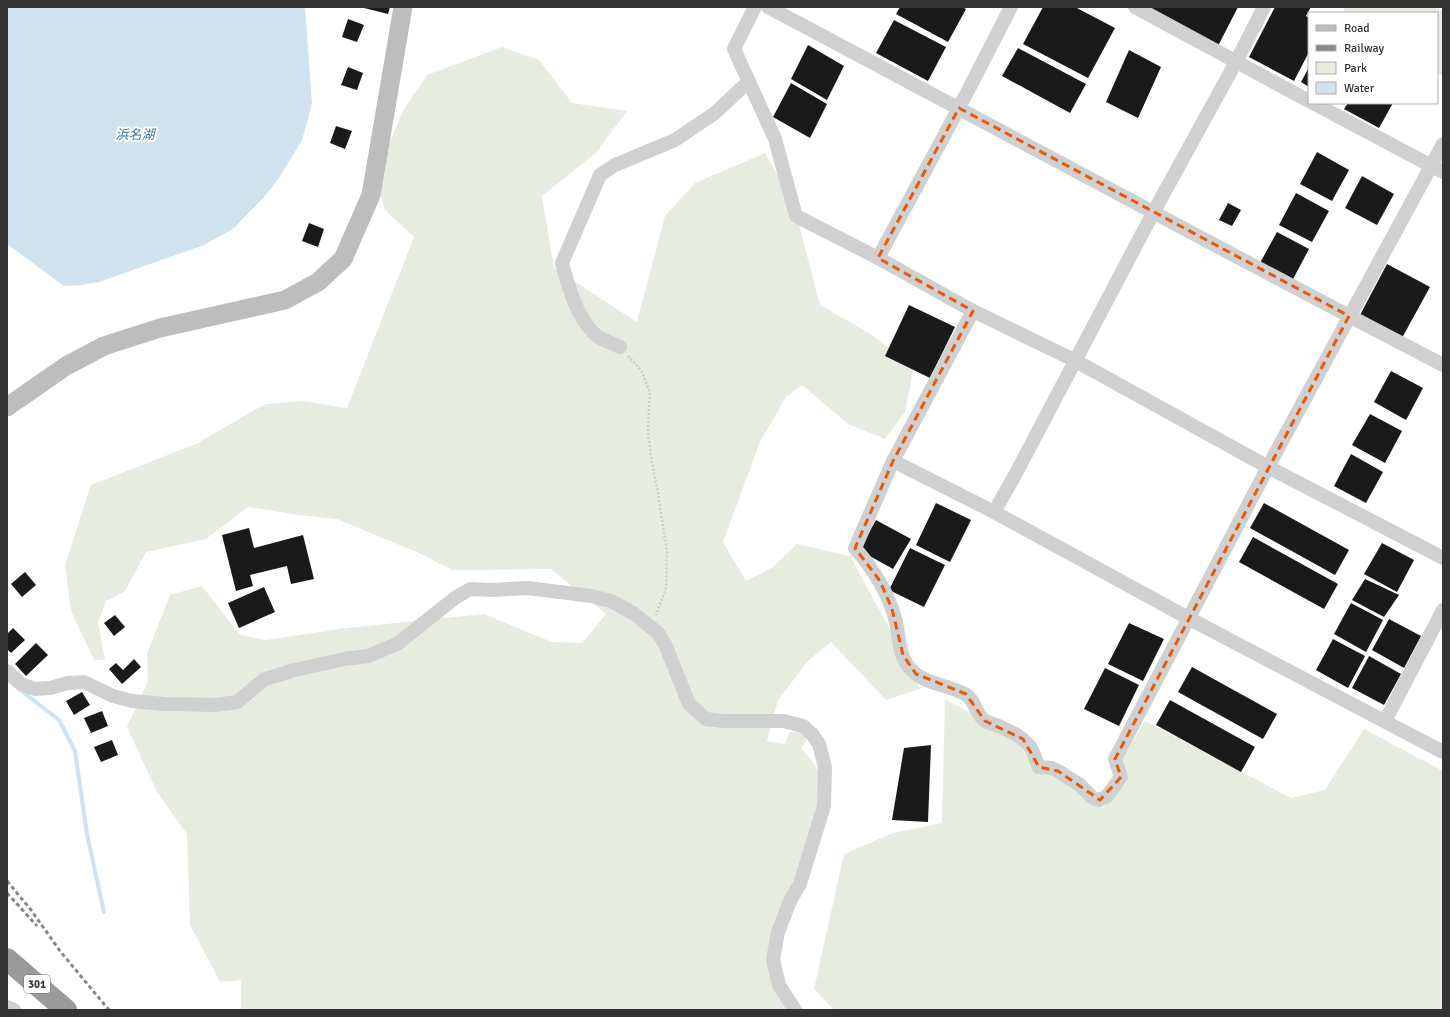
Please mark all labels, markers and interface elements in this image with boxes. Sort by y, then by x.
legend [1308,12,1438,104]
text: Road [1344,21,1370,36]
text: Railway [1344,41,1384,56]
text: Park [1344,61,1367,76]
text: Water [1344,81,1375,96]
water label: 浜名湖 [115,127,156,143]
road number: 301 [24,975,50,993]

